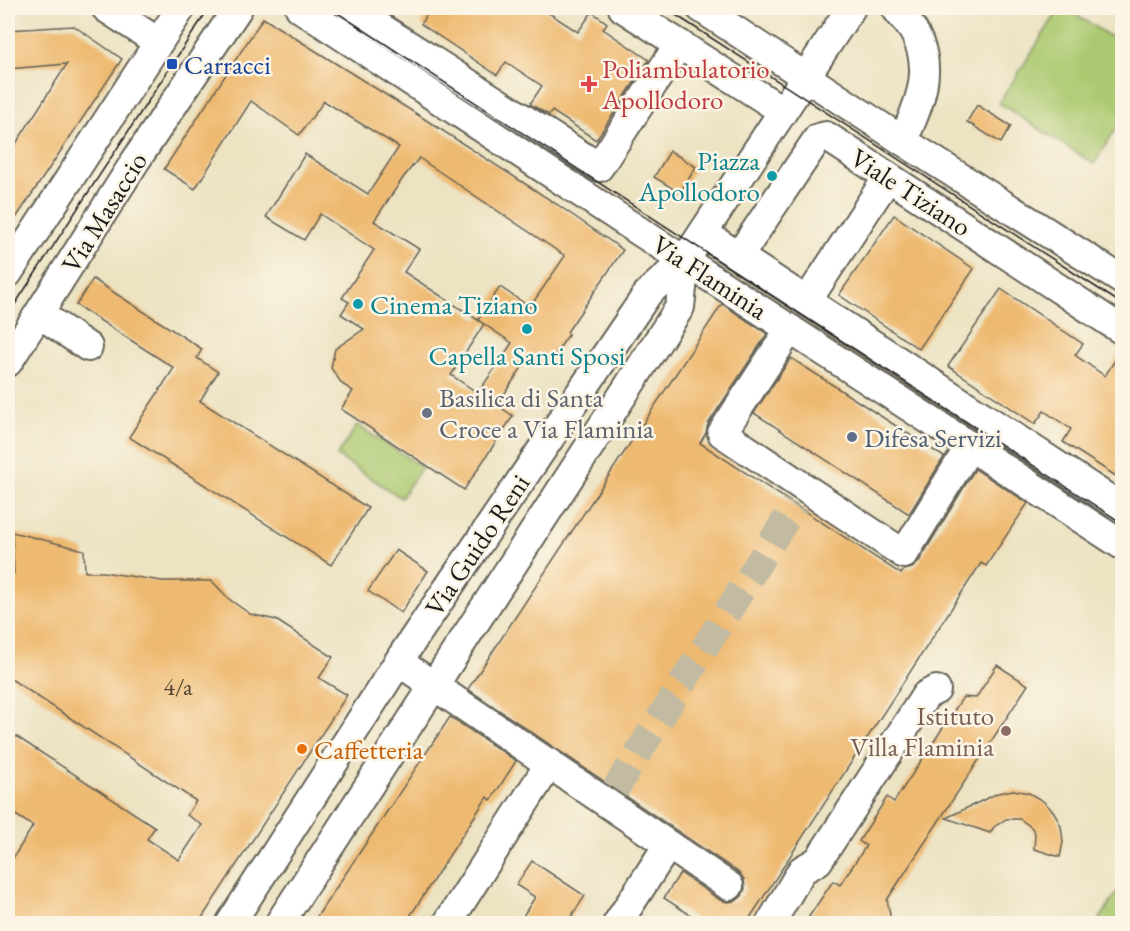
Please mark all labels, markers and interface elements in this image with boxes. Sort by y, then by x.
place label: Carracci [184,47,271,82]
place label: Poliambulatorio Apollodoro [601,51,770,117]
marker: Carracci [165,57,179,71]
marker: Poliambulatorio Apollodoro [580,75,598,93]
street label: Viale Tiziano [844,140,978,244]
place label: Piazza Apollodoro [638,143,760,209]
street label: Via Masaccio [53,145,155,279]
marker: Piazza Apollodoro [765,169,779,183]
street label: Via Flaminia [646,227,775,327]
place label: Cinema Tiziano [370,287,538,322]
marker: Cinema Tiziano [351,297,365,311]
marker: Capella Santi Sposi [520,322,534,336]
place label: Capella Santi Sposi [429,338,626,373]
place label: Basilica di Santa Croce a Via Flaminia [439,380,654,446]
marker: Basilica di Santa Croce a Via Flaminia [420,406,434,420]
place label: Difesa Servizi [864,420,1002,455]
marker: Difesa Servizi [845,430,859,444]
street label: Via Guido Reni [417,467,538,623]
house number: 4/a [163,671,193,702]
place label: Istituto Villa Flaminia [850,698,994,764]
marker: Istituto Villa Flaminia [999,724,1013,738]
place label: Caffetteria [314,732,423,767]
marker: Caffetteria [295,742,309,756]

